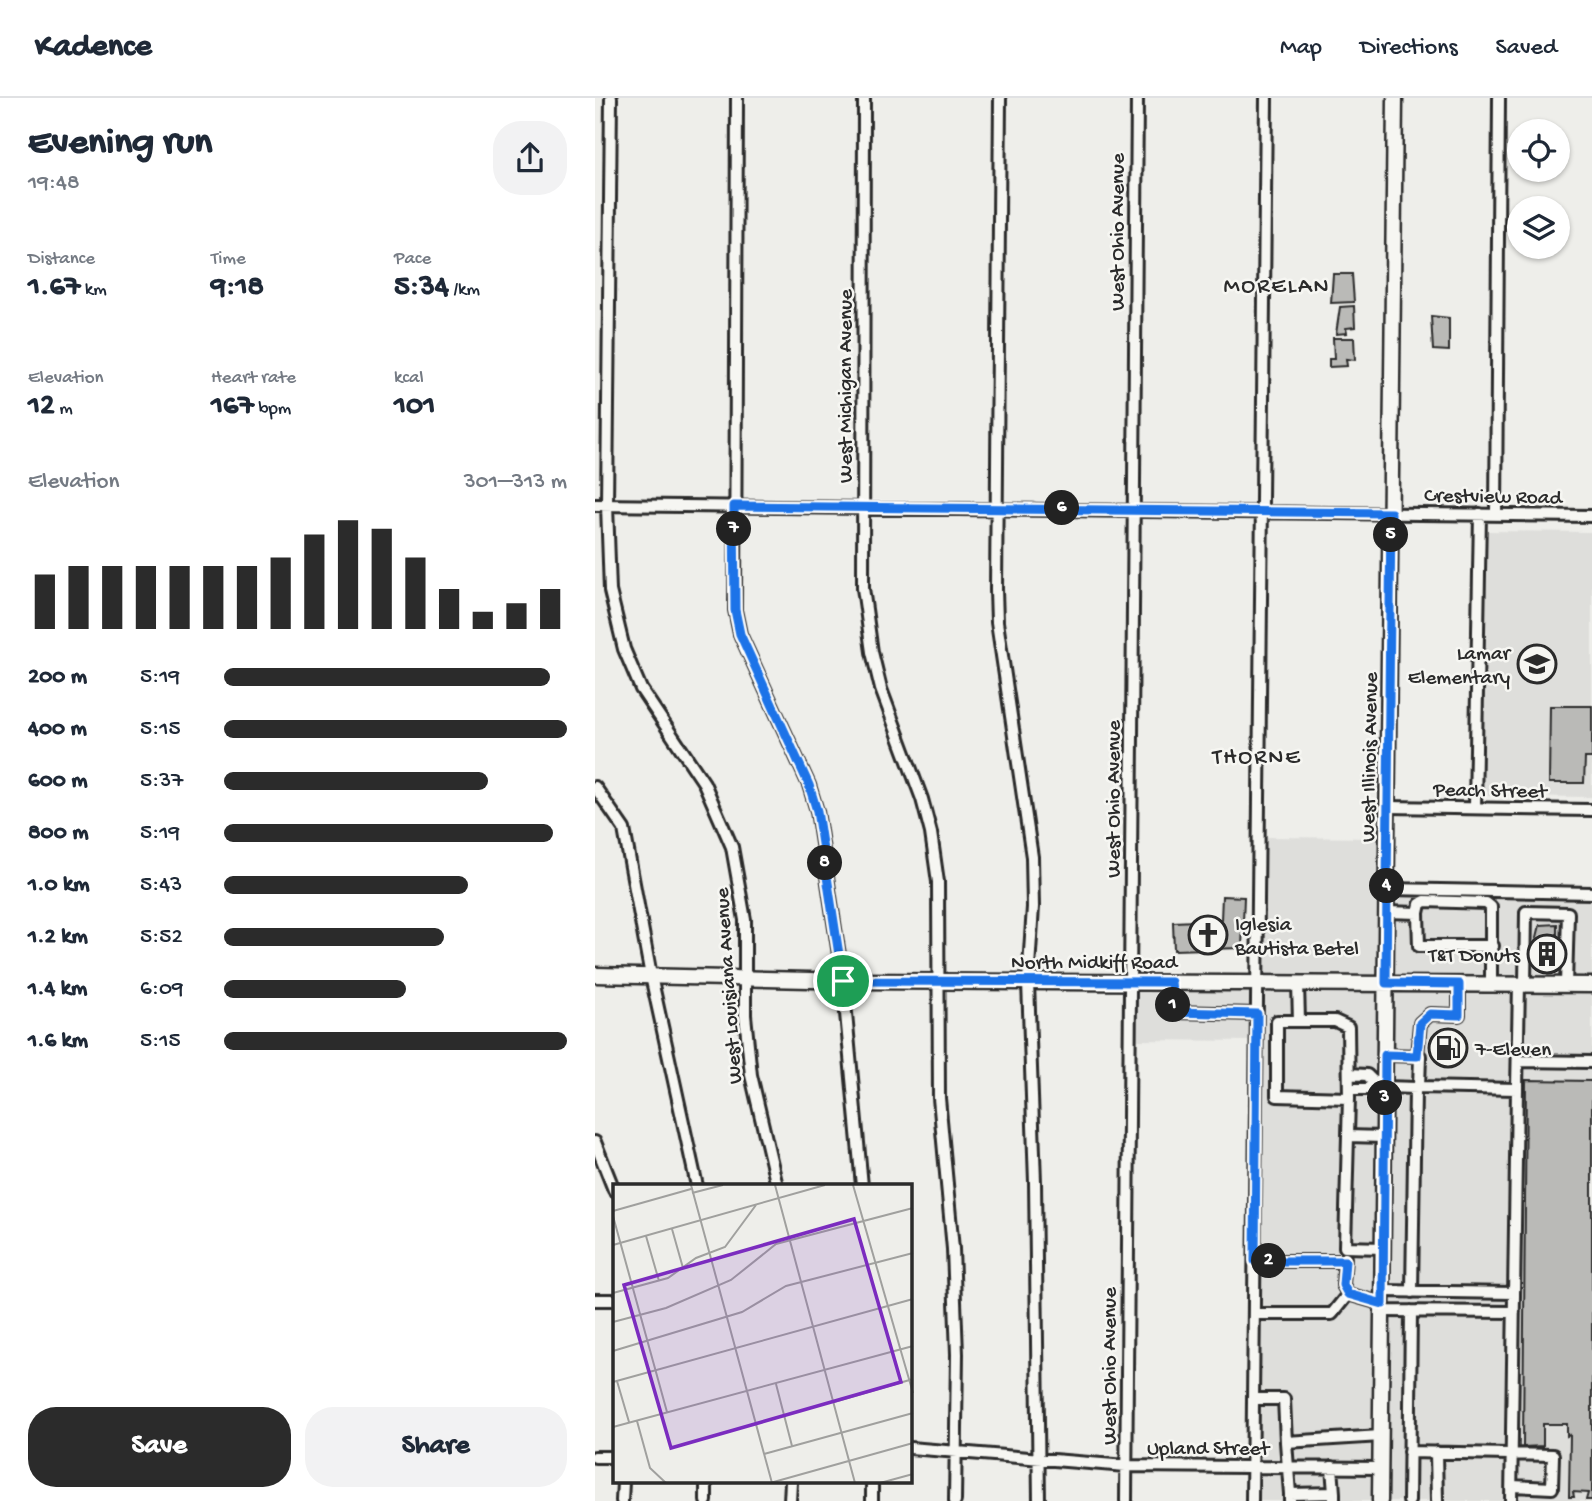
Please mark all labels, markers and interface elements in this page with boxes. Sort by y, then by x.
text: Kadence [35,29,152,67]
text: Map [1280,34,1322,63]
text: Directions [1360,34,1458,63]
text: Saved [1496,34,1557,63]
map controls [1507,119,1570,259]
button: locate [1507,119,1570,182]
button: share [493,121,567,195]
text: Evening run [28,122,212,166]
street label: West Ohio Avenue [1107,152,1132,311]
text: 19:48 [28,170,80,197]
button: layers [1507,196,1570,259]
text: Distance [28,248,95,271]
text: Time [211,248,246,271]
text: Pace [394,248,431,271]
text: 1.67 [28,271,80,306]
text: 9:18 [211,271,264,306]
text: 5:34 [394,271,449,306]
district label: MORELAN [1223,274,1331,301]
text: km [80,279,107,302]
text: /km [449,279,480,302]
street label: West Michigan Avenue [835,288,860,483]
text: Elevation [28,367,104,390]
text: Heart rate [211,367,296,390]
text: kcal [394,367,424,390]
text: 12 [28,390,55,425]
text: 167 [211,390,254,425]
text: 101 [394,390,435,425]
text: m [55,398,73,421]
text: bpm [254,398,291,421]
text: Elevation [28,469,119,496]
text: 301–313 m [464,469,567,496]
street label: Crestview Road [1424,485,1564,512]
pin: 6 [1044,490,1079,526]
text: 6 [1057,496,1066,519]
pin: 7 [717,512,751,546]
text: 7 [729,517,738,540]
pin: 5 [1373,518,1409,552]
text: 5 [1386,523,1396,546]
place label: Lamar Elementary [1408,643,1512,692]
school or university icon: Lamar Elementary [1516,643,1558,685]
text: 200 m [28,664,87,691]
text: 5:19 [140,664,180,691]
street label: West Illinois Avenue [1358,671,1386,842]
text: 400 m [28,716,87,743]
text: 5:15 [140,716,181,743]
street label: West Ohio Avenue [1103,719,1128,878]
district label: THORNE [1210,745,1302,772]
text: 600 m [28,768,88,795]
text: 5:37 [140,768,183,795]
street label: Peach Street [1432,779,1549,806]
text: 800 m [28,820,89,847]
text: 5:19 [140,820,180,847]
pin: 8 [807,846,842,880]
text: 8 [819,851,830,874]
pin: 4 [1369,868,1405,904]
text: 1.0 km [28,872,90,899]
text: 5:43 [140,872,182,899]
text: 4 [1382,874,1391,897]
street label: West Louisiana Avenue [711,886,750,1085]
church icon: Iglesia Bautista Betel [1187,914,1229,956]
place label: Iglesia Bautista Betel [1234,914,1359,963]
text: 1.2 km [28,924,88,951]
text: 5:52 [140,924,183,951]
building icon: T&T Donuts [1526,933,1568,975]
place label: T&T Donuts [1427,945,1521,970]
pin [813,951,873,1011]
street label: North Midkiff Road [1011,952,1179,977]
icon: arrive [824,962,862,1000]
text: 1.4 km [28,976,87,1003]
text: 6:09 [140,976,183,1003]
pin: 1 [1155,988,1191,1023]
text: 1 [1169,993,1176,1016]
fuel station icon: 7-Eleven [1427,1027,1469,1069]
text: 1.6 km [28,1028,88,1055]
text: 5:15 [140,1028,181,1055]
place label: 7-Eleven [1474,1039,1551,1064]
pin: 3 [1367,1080,1403,1116]
text: 3 [1380,1086,1389,1109]
inset map [613,1184,912,1484]
pin: 2 [1251,1244,1287,1278]
text: 2 [1264,1249,1273,1272]
street label: West Ohio Avenue [1099,1286,1124,1445]
button: Save [28,1407,291,1487]
button: Share [305,1407,567,1487]
street label: Upland Street [1147,1438,1271,1463]

